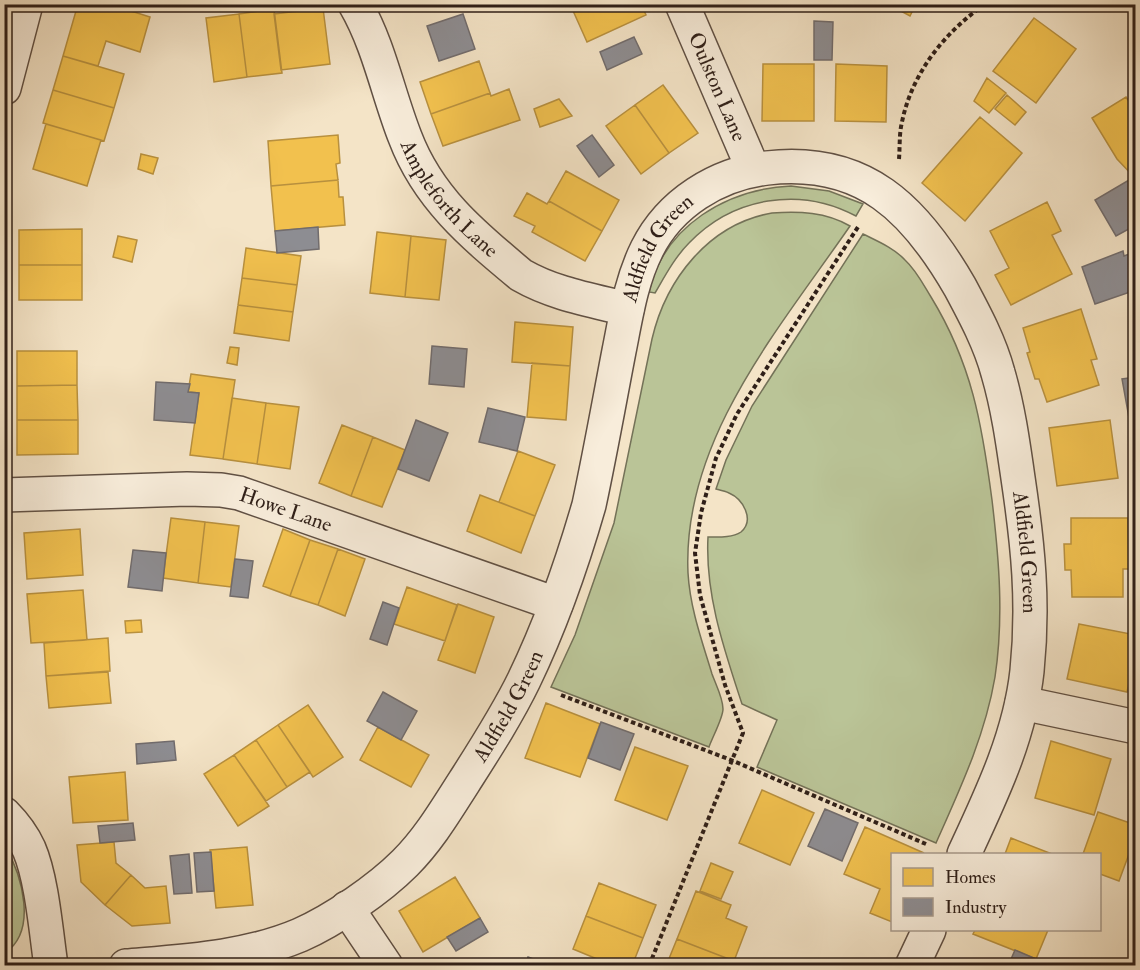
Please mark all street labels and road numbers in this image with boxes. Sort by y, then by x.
street label: Oulston Lane [682,28,753,146]
street label: Ampleforth Lane [394,135,504,264]
street label: Aldfield Green [616,187,699,306]
street label: Howe Lane [236,481,336,538]
street label: Aldfield Green [1006,488,1044,614]
street label: Aldfield Green [466,646,550,768]

